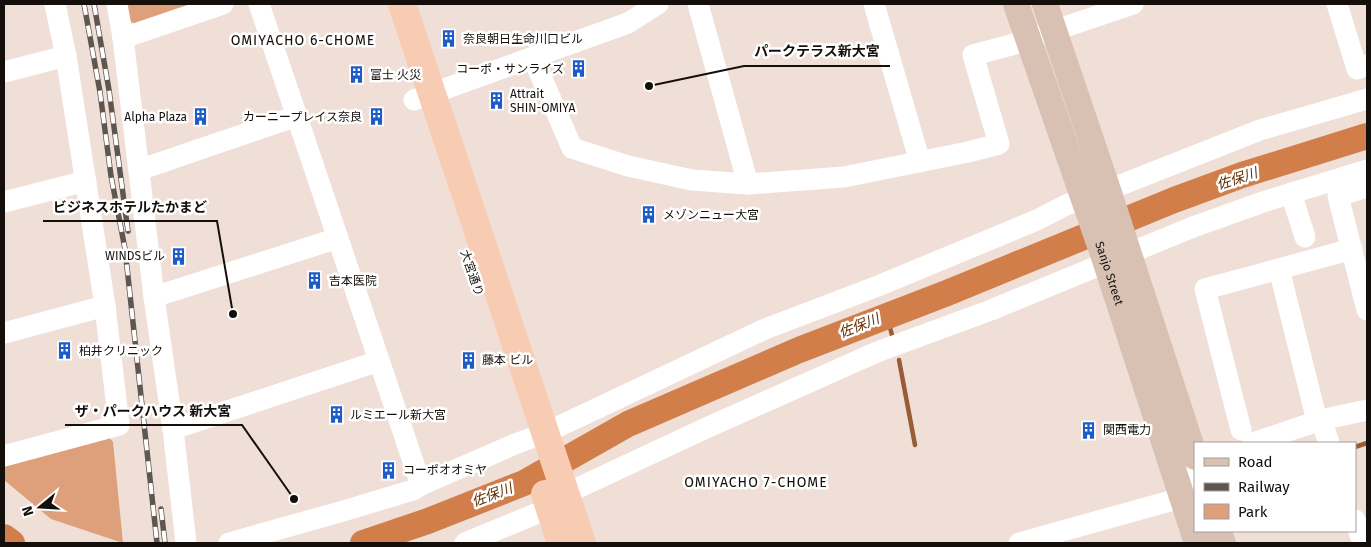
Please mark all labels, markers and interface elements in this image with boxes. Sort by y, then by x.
building icon: 奈良朝日生命川口ビル [439,29,459,49]
district label: OMIYACHO 6-CHOME [231,32,375,49]
place label: 奈良朝日生命川口ビル [463,32,583,46]
callout: パークテラス新大宮 [744,37,890,66]
text: パークテラス新大宮 [754,43,880,60]
building icon: コーポ・サンライズ [568,59,588,79]
place label: コーポ・サンライズ [456,62,564,76]
building icon: 富士 火災 [346,65,366,85]
place label: 富士 火災 [370,68,421,82]
place label: Attrait SHIN-OMIYA [510,87,575,115]
building icon: Attrait SHIN-OMIYA [486,91,506,111]
building icon: Alpha Plaza [191,107,211,127]
building icon: カーニープレイス奈良 [366,107,386,127]
place label: Alpha Plaza [124,110,187,124]
place label: カーニープレイス奈良 [243,110,362,124]
water label: 佐保川 [1214,164,1262,194]
callout: ビジネスホテルたかまど [43,192,217,221]
text: ビジネスホテルたかまど [53,199,207,216]
building icon: メゾンニュー大宮 [639,205,659,225]
place label: メゾンニュー大宮 [663,208,759,222]
street label: Sanjo Street [1092,240,1126,308]
building icon: WINDSビル [169,246,189,266]
street label: 大宮通り [458,248,486,298]
place label: WINDSビル [105,249,165,263]
building icon: 吉本医院 [305,271,325,291]
place label: 吉本医院 [329,274,377,288]
water label: 佐保川 [836,310,884,342]
building icon: 柏井クリニック [55,341,75,361]
place label: 柏井クリニック [79,344,163,358]
building icon: 藤本 ビル [458,350,478,370]
place label: 藤本 ビル [482,353,533,367]
callout: ザ・パークハウス 新大宮 [65,396,242,425]
text: ザ・パークハウス 新大宮 [75,403,231,420]
building icon: ルミエール新大宮 [326,405,346,425]
place label: ルミエール新大宮 [350,408,446,422]
building icon: 関西電力 [1079,420,1099,440]
place label: 関西電力 [1103,423,1151,437]
legend [1194,442,1356,532]
text: Road [1238,453,1273,471]
building icon: コーポオオミヤ [379,460,399,480]
place label: コーポオオミヤ [403,463,487,477]
district label: OMIYACHO 7-CHOME [684,474,828,491]
text: Railway [1238,478,1290,496]
water label: 佐保川 [469,479,517,510]
north arrow [15,482,65,532]
text: Park [1238,503,1268,521]
text: N [19,504,38,518]

